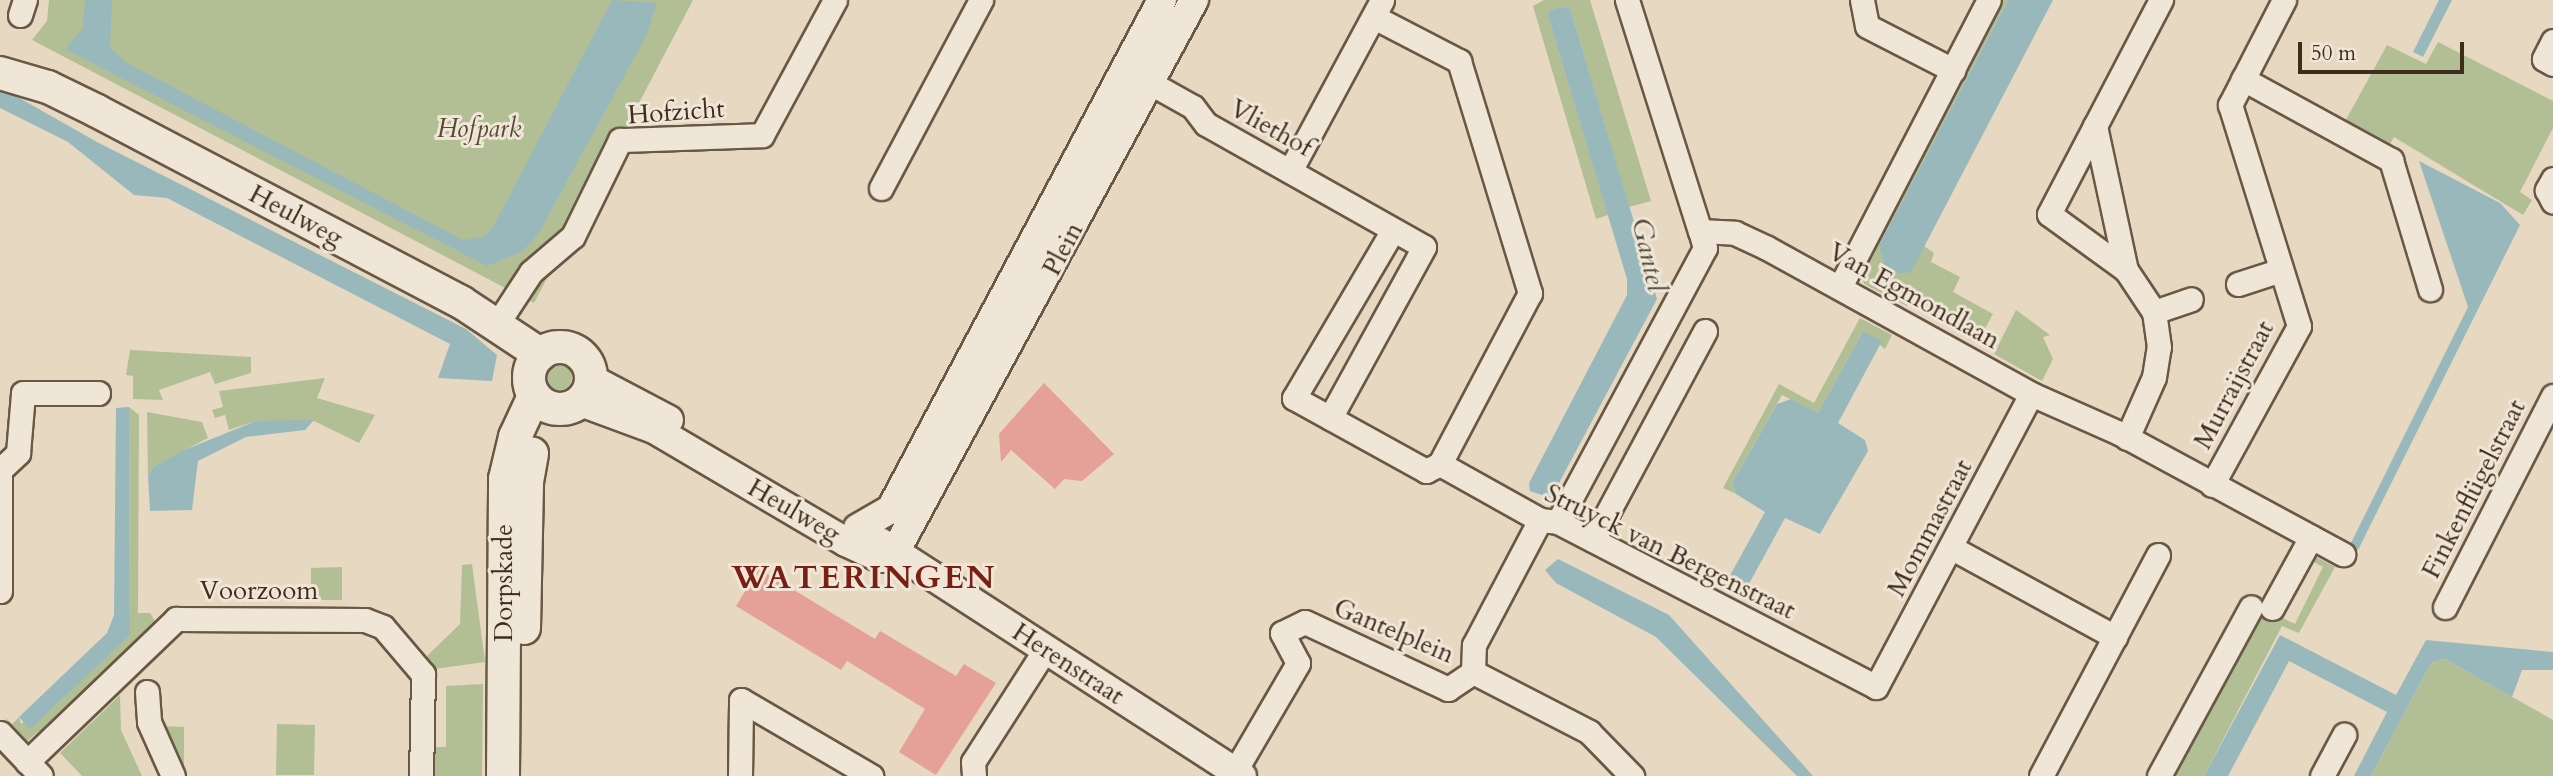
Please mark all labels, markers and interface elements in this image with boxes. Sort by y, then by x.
scale bar [2301,28,2467,72]
text: 50 m [2311,39,2356,68]
street label: Hofzicht [627,93,725,131]
street label: Vliethof [1224,93,1318,163]
park label: Hofpark [437,113,521,145]
street label: Heulweg [244,178,348,254]
water label: Gantel [1624,215,1674,295]
street label: Plein [1036,217,1090,281]
street label: Van Egmondlaan [1823,236,2005,356]
street label: Murraijstraat [2187,316,2281,454]
street label: Finkenflügelstraat [2415,394,2533,584]
street label: Mommastraat [1881,454,1979,602]
street label: Heulweg [742,472,846,550]
street label: Struyck van Bergenstraat [1540,478,1800,626]
street label: Dorpskade [488,524,520,642]
district label: WATERINGEN [733,558,995,598]
street label: Voorzoom [200,575,318,607]
street label: Gantelplein [1329,592,1459,670]
street label: Herenstraat [1006,616,1130,712]

